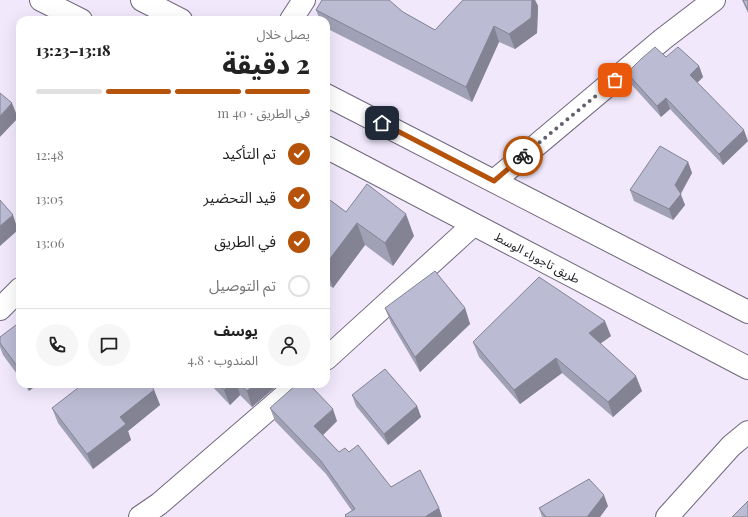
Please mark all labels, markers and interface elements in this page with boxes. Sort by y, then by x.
text: يصل خلال [257,25,310,42]
text: 13:18–13:23 [36,40,111,60]
text: 2 دقيقة [222,46,310,81]
pin [598,63,632,97]
icon: bag [604,69,626,91]
text: في الطريق · 40 m [218,104,310,121]
pin [365,106,399,140]
icon: home [371,112,393,134]
courier [503,136,543,176]
text: تم التأكيد [222,143,276,163]
icon: check [288,143,310,165]
icon: bike [512,145,534,167]
text: 12:48 [36,146,64,163]
text: قيد التحضير [204,187,276,207]
icon: check [288,187,310,209]
text: 13:05 [36,190,63,207]
street label: طريق تاجوراء الوسط [492,228,583,287]
text: في الطريق [214,231,276,251]
icon: check [288,231,310,253]
text: 13:06 [36,234,64,251]
text: تم التوصيل [209,275,276,295]
text: يوسف [214,320,258,340]
button: phone [36,324,78,366]
button: chat [88,324,130,366]
button: person [268,324,310,366]
text: المندوب · 4.8 [188,351,258,368]

